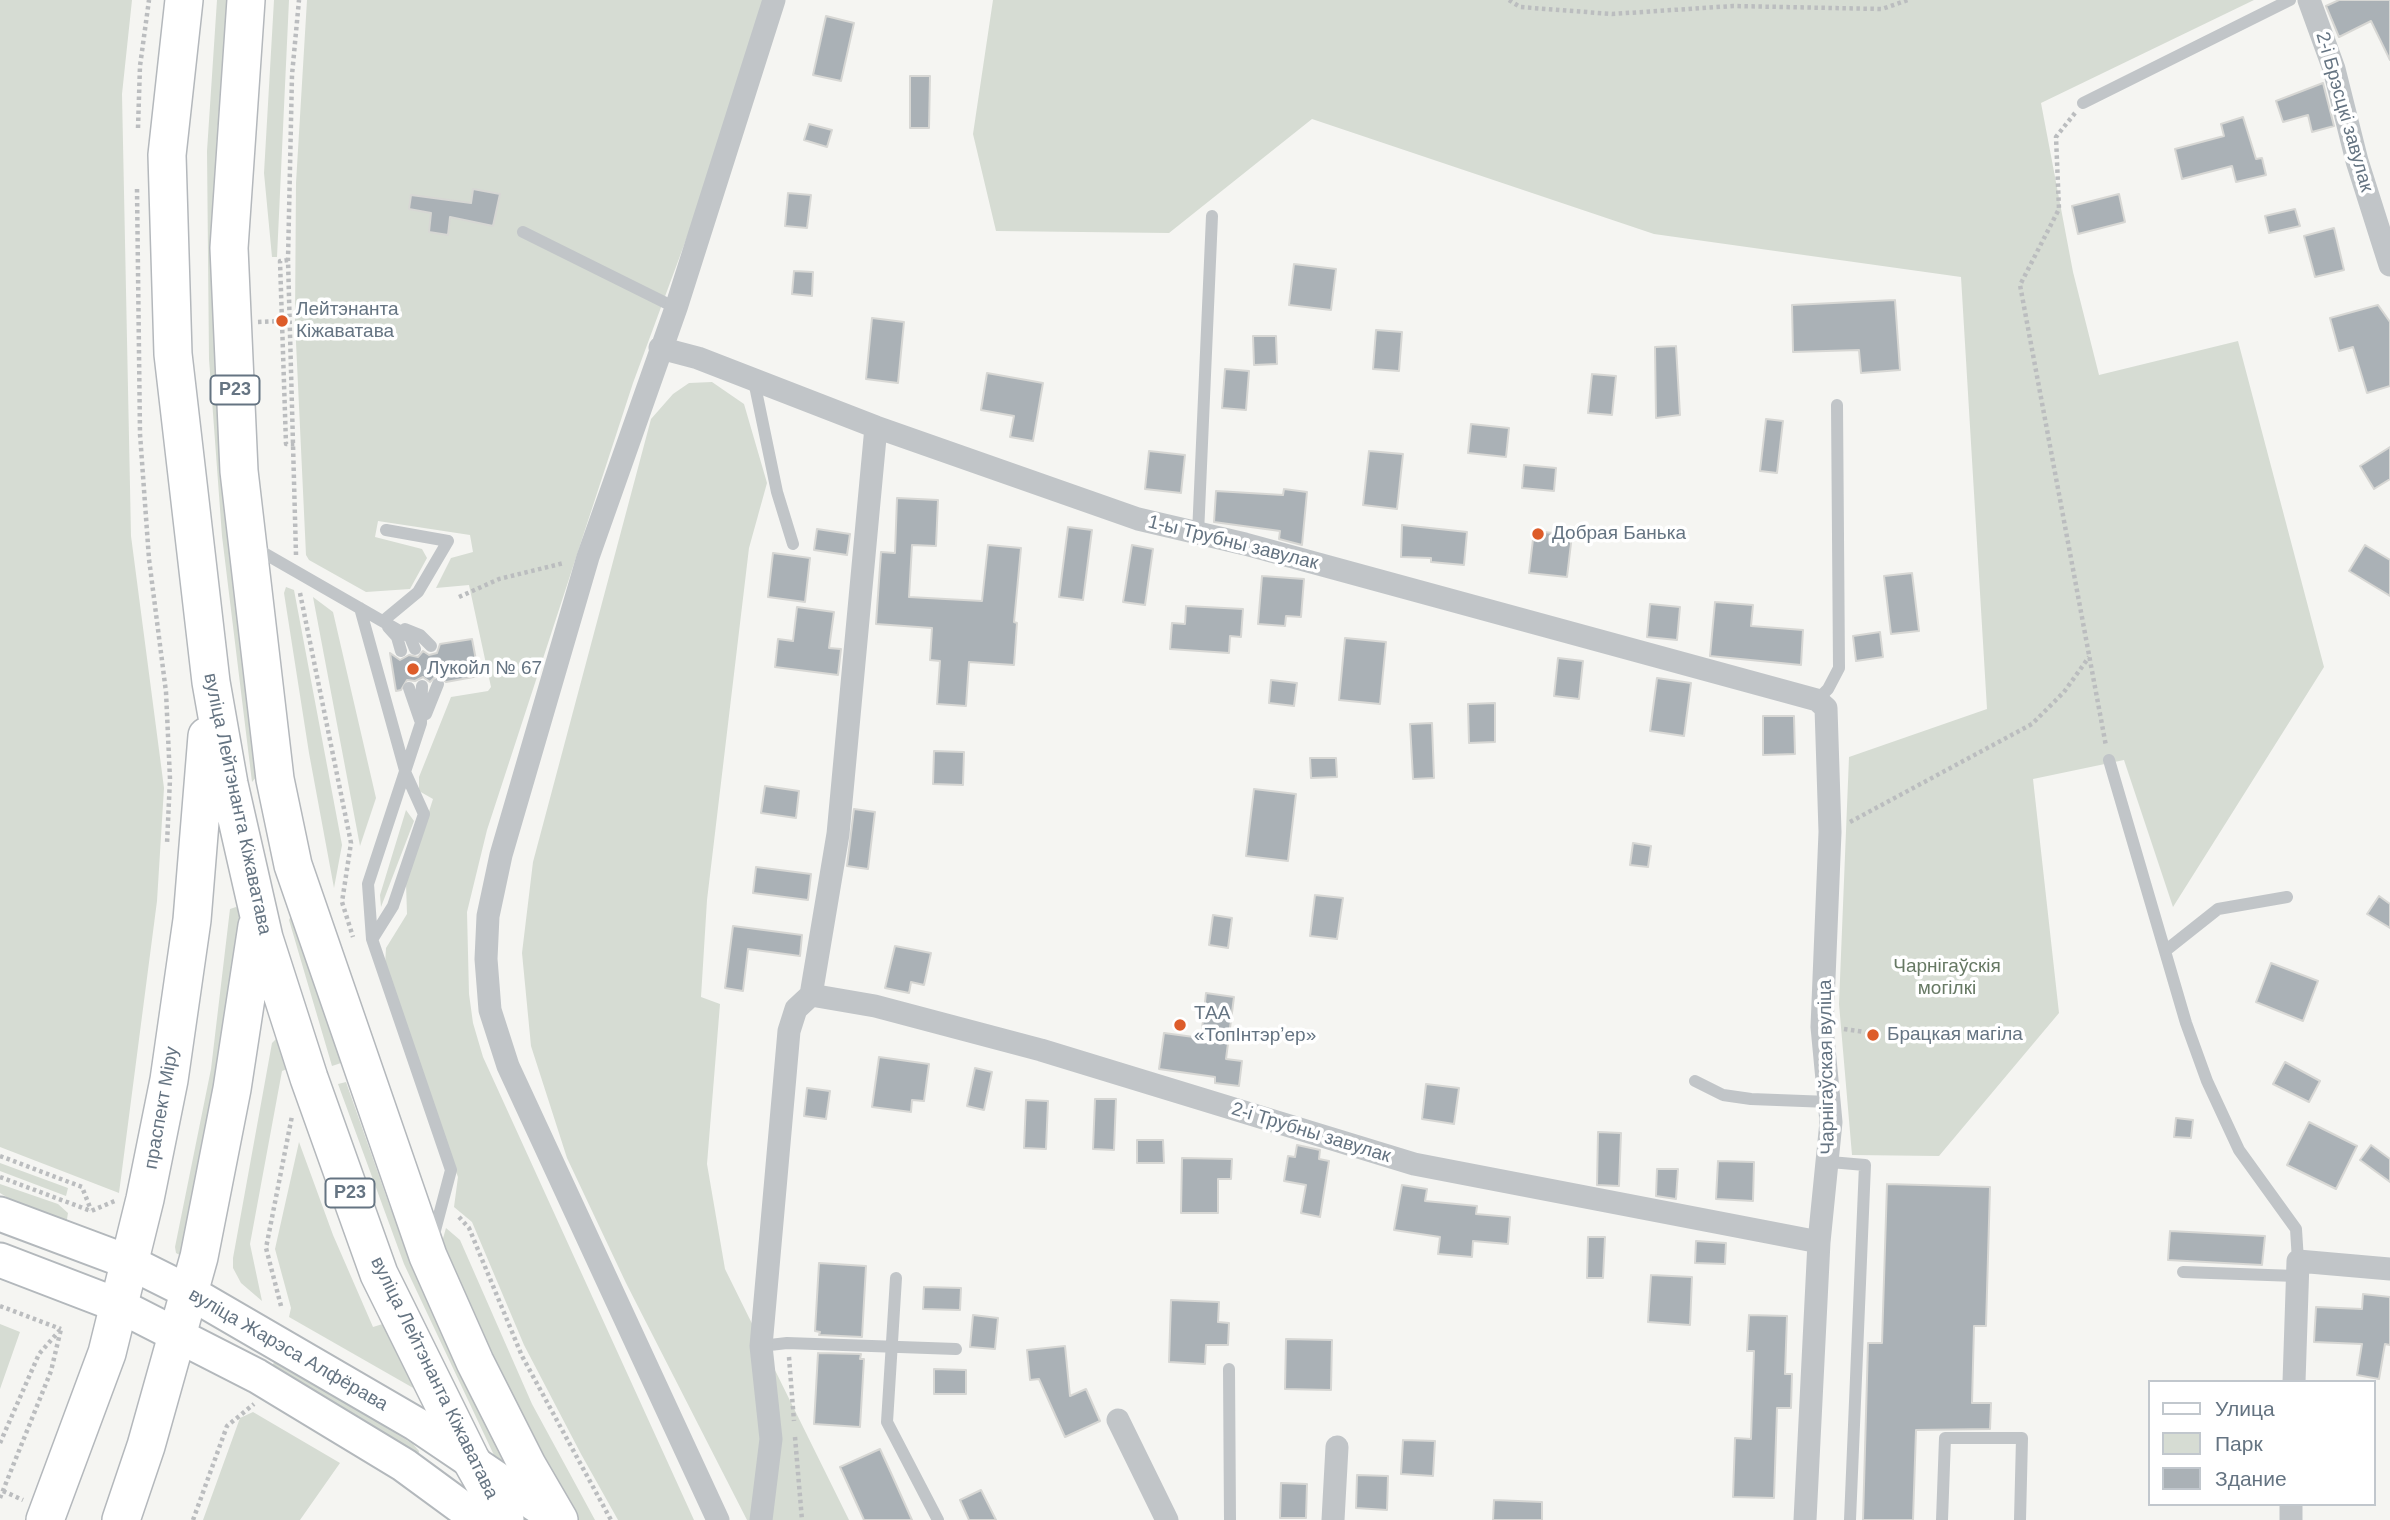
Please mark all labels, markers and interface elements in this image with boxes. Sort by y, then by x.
street label: 2-і Брэсцкі завулак [2310,29,2378,195]
place label: Лейтэнанта Кіжаватава [296,299,399,343]
marker: Лейтэнанта Кіжаватава [274,313,290,329]
road number: Р23 [210,376,260,404]
street label: 1-ы Трубны завулак [1145,511,1321,575]
place label: Добрая Банька [1552,523,1686,545]
marker: Добрая Банька [1530,526,1546,542]
place label: Лукойл № 67 [427,658,542,680]
marker: Лукойл № 67 [405,661,421,677]
street label: вуліца Лейтэнанта Кіжаватава [198,671,276,937]
park label: Чарнігаўскія могілкі [1893,956,2001,1000]
street label: Чарнігаўская вуліца [1814,979,1840,1155]
place label: ТАА «ТопІнтэрʼер» [1194,1003,1316,1047]
marker: ТАА «ТопІнтэрʼер» [1172,1017,1188,1033]
place label: Брацкая магіла [1887,1024,2023,1046]
marker: Брацкая магіла [1865,1027,1881,1043]
street label: праспект Міру [140,1045,184,1171]
street label: 2-і Трубны завулак [1229,1098,1393,1168]
road number: Р23 [326,1178,374,1208]
street label: вуліца Лейтэнанта Кіжаватава [365,1253,503,1503]
street label: вуліца Жарэса Алфёрава [184,1284,392,1416]
legend [2148,1380,2376,1506]
text: Улица [2215,1397,2275,1420]
text: Парк [2215,1432,2263,1455]
text: Здание [2215,1467,2287,1490]

